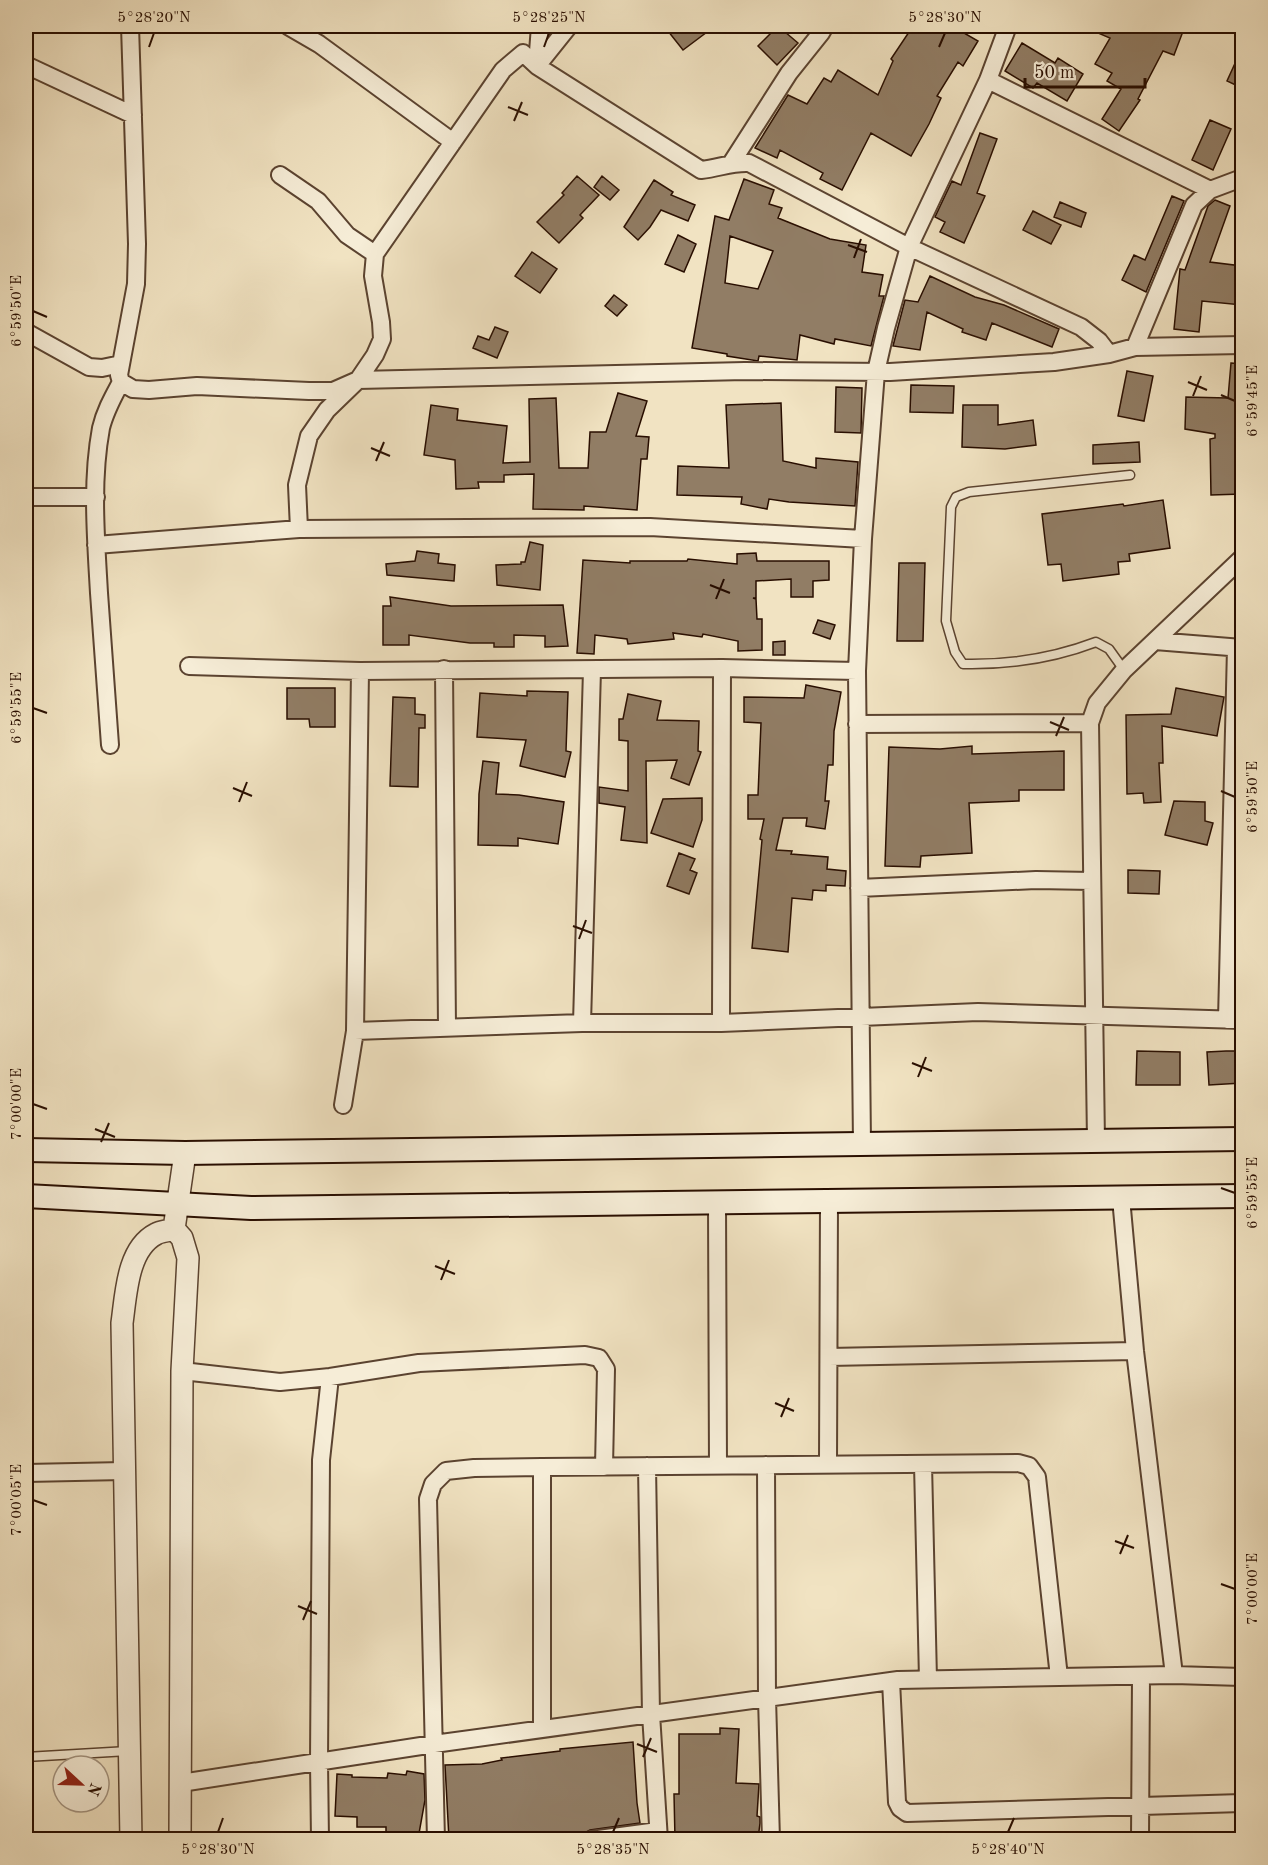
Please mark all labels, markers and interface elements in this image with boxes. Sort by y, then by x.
text: 5°28'20"N [117,11,191,26]
text: 5°28'25"N [512,11,586,26]
text: 5°28'30"N [908,11,982,26]
scale bar [1025,51,1145,89]
text: 50 m [1034,64,1074,82]
text: 6°59'50"E [10,275,25,347]
text: 6°59'45"E [1246,365,1261,437]
text: 6°59'55"E [10,672,25,744]
text: 6°59'50"E [1246,761,1261,833]
text: 7°00'00"E [10,1068,25,1140]
text: 6°59'55"E [1246,1157,1261,1229]
text: 7°00'05"E [10,1464,25,1536]
text: 7°00'00"E [1246,1553,1261,1625]
north arrow [51,1754,111,1814]
text: N [83,1780,103,1798]
text: 5°28'30"N [181,1843,255,1858]
text: 5°28'35"N [576,1843,650,1858]
text: 5°28'40"N [971,1843,1045,1858]

